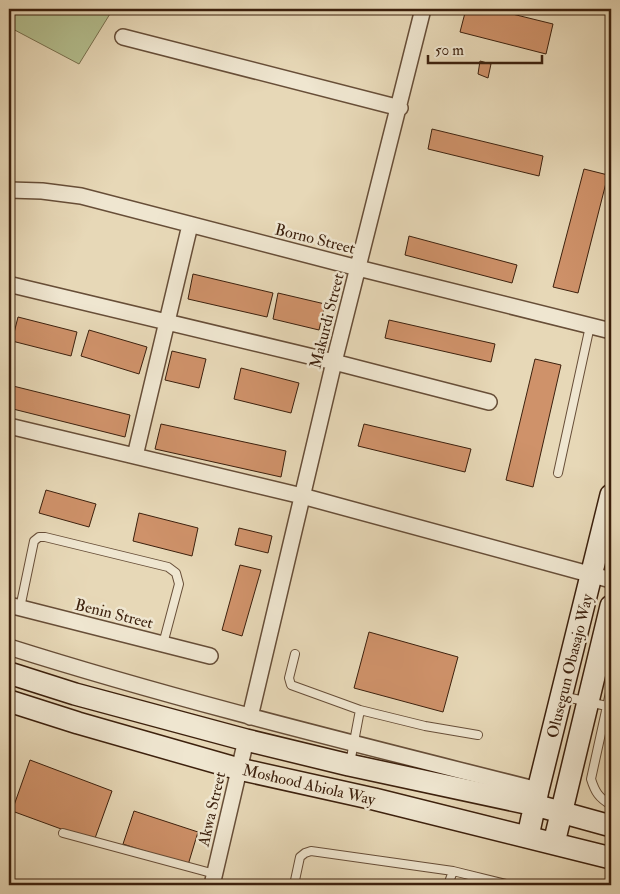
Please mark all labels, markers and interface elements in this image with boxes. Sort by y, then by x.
scale bar [428,32,541,64]
text: 50 m [435,41,464,60]
street label: Borno Street [273,219,357,259]
street label: Makurdi Street [305,271,349,371]
street label: Olusegun Obasajo Way [542,591,598,740]
street label: Benin Street [73,595,155,633]
street label: Moshood Abiola Way [241,760,378,810]
street label: Akwa Street [193,770,230,849]

